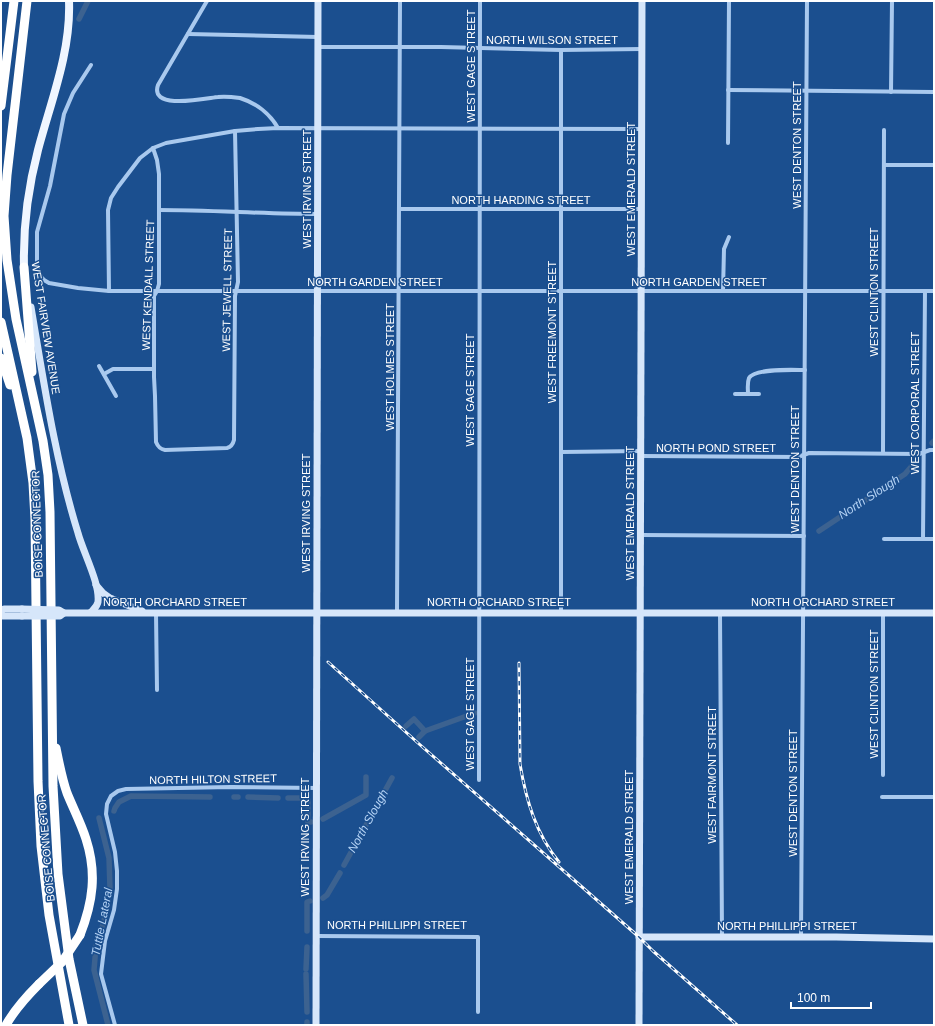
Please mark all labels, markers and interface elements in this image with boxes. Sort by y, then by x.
street label: WEST GAGE STREET [465,9,477,122]
street label: NORTH WILSON STREET [486,34,618,46]
street label: WEST DENTON STREET [791,81,803,209]
street label: WEST EMERALD STREET [625,122,637,256]
street label: WEST IRVING STREET [301,129,313,248]
street label: NORTH HARDING STREET [451,194,591,206]
street label: WEST KENDALL STREET [140,219,156,351]
street label: WEST CLINTON STREET [868,227,880,357]
street label: WEST JEWELL STREET [220,228,234,352]
street label: WEST FREEMONT STREET [546,260,558,403]
street label: WEST FAIRVIEW AVENUE [30,261,62,395]
street label: NORTH GARDEN STREET [307,276,443,288]
street label: NORTH GARDEN STREET [631,276,767,288]
street label: WEST HOLMES STREET [384,303,396,431]
street label: WEST CORPORAL STREET [909,332,921,474]
street label: WEST GAGE STREET [464,333,476,446]
street label: WEST DENTON STREET [789,405,801,533]
street label: NORTH POND STREET [656,442,776,454]
street label: WEST EMERALD STREET [624,446,636,580]
street label: WEST IRVING STREET [300,453,312,572]
street label: BOISE CONNECTOR [29,470,45,578]
water label: North Slough [836,472,902,522]
street label: NORTH ORCHARD STREET [103,596,247,608]
street label: NORTH ORCHARD STREET [427,596,571,608]
street label: NORTH ORCHARD STREET [751,596,895,608]
street label: WEST CLINTON STREET [868,629,880,759]
street label: WEST GAGE STREET [464,657,476,770]
street label: WEST FAIRMONT STREET [706,706,718,844]
street label: WEST DENTON STREET [787,729,799,857]
street label: WEST EMERALD STREET [623,770,635,904]
street label: NORTH HILTON STREET [149,772,277,786]
street label: WEST IRVING STREET [299,777,311,896]
water label: North Slough [345,787,391,855]
street label: BOISE CONNECTOR [35,794,57,902]
water label: Tuttle Lateral [89,886,116,957]
street label: NORTH PHILLIPPI STREET [327,919,467,931]
street label: NORTH PHILLIPPI STREET [717,920,857,932]
scale bar [791,984,871,1010]
text: 100 m [797,991,830,1005]

